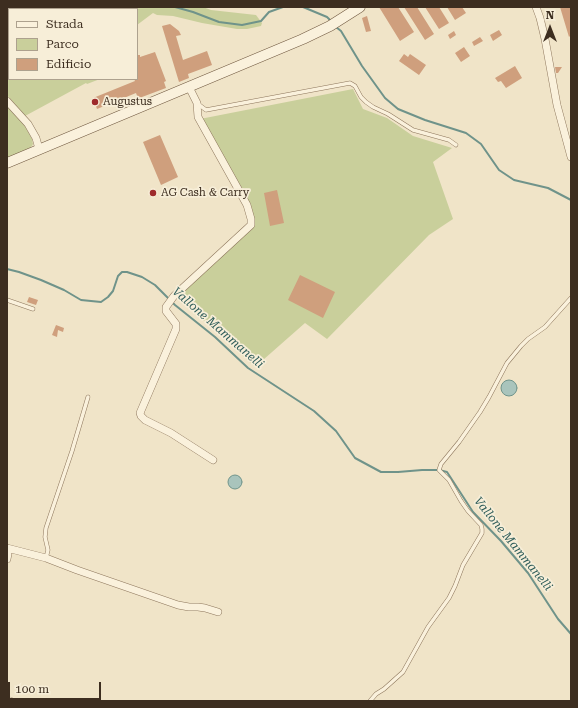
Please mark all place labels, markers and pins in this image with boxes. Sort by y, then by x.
place label: Augustus [103,95,152,109]
marker: Augustus [90,97,100,107]
place label: AG Cash & Carry [161,186,249,200]
marker: AG Cash & Carry [148,188,158,198]

